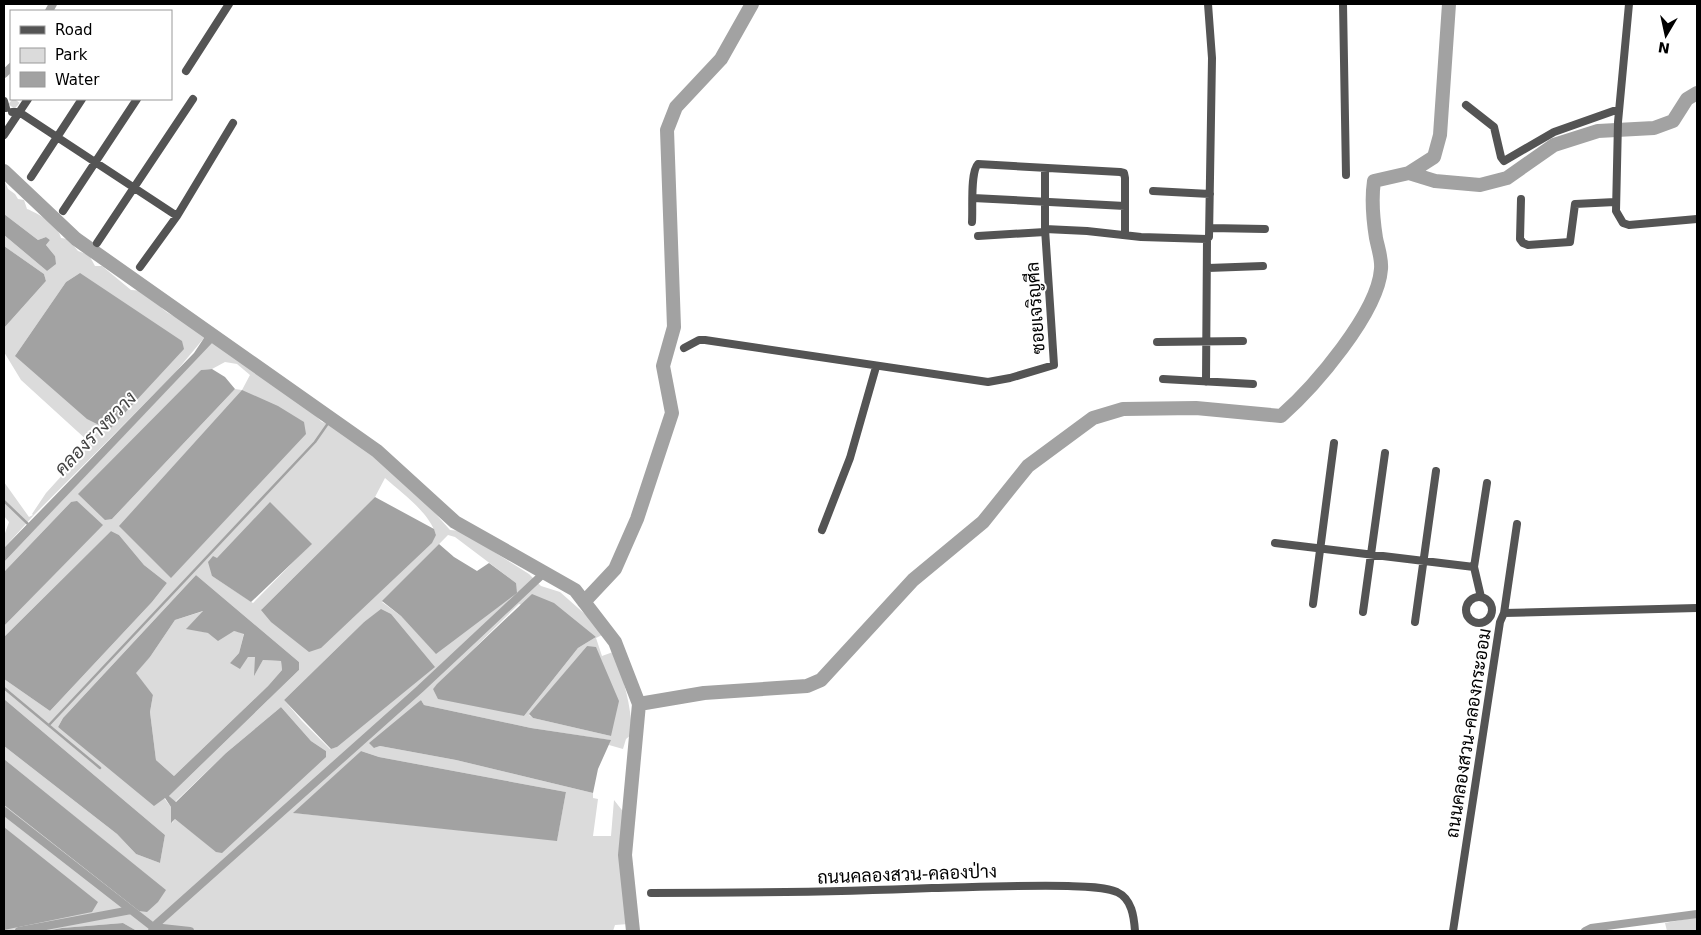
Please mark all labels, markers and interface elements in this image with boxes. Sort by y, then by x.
legend [10,10,172,100]
north arrow [1641,10,1691,60]
text: Road [55,21,93,39]
text: N [1657,39,1671,57]
text: Park [55,46,88,64]
text: Water [55,71,100,89]
street label: ซอยเจริญศีล [1019,261,1050,355]
water label: คลองรางขวาง [50,386,141,480]
street label: ถนนคลองสวน-คลองกระออม [1441,627,1495,839]
street label: ถนนคลองสวน-คลองป่าง [817,860,997,888]

